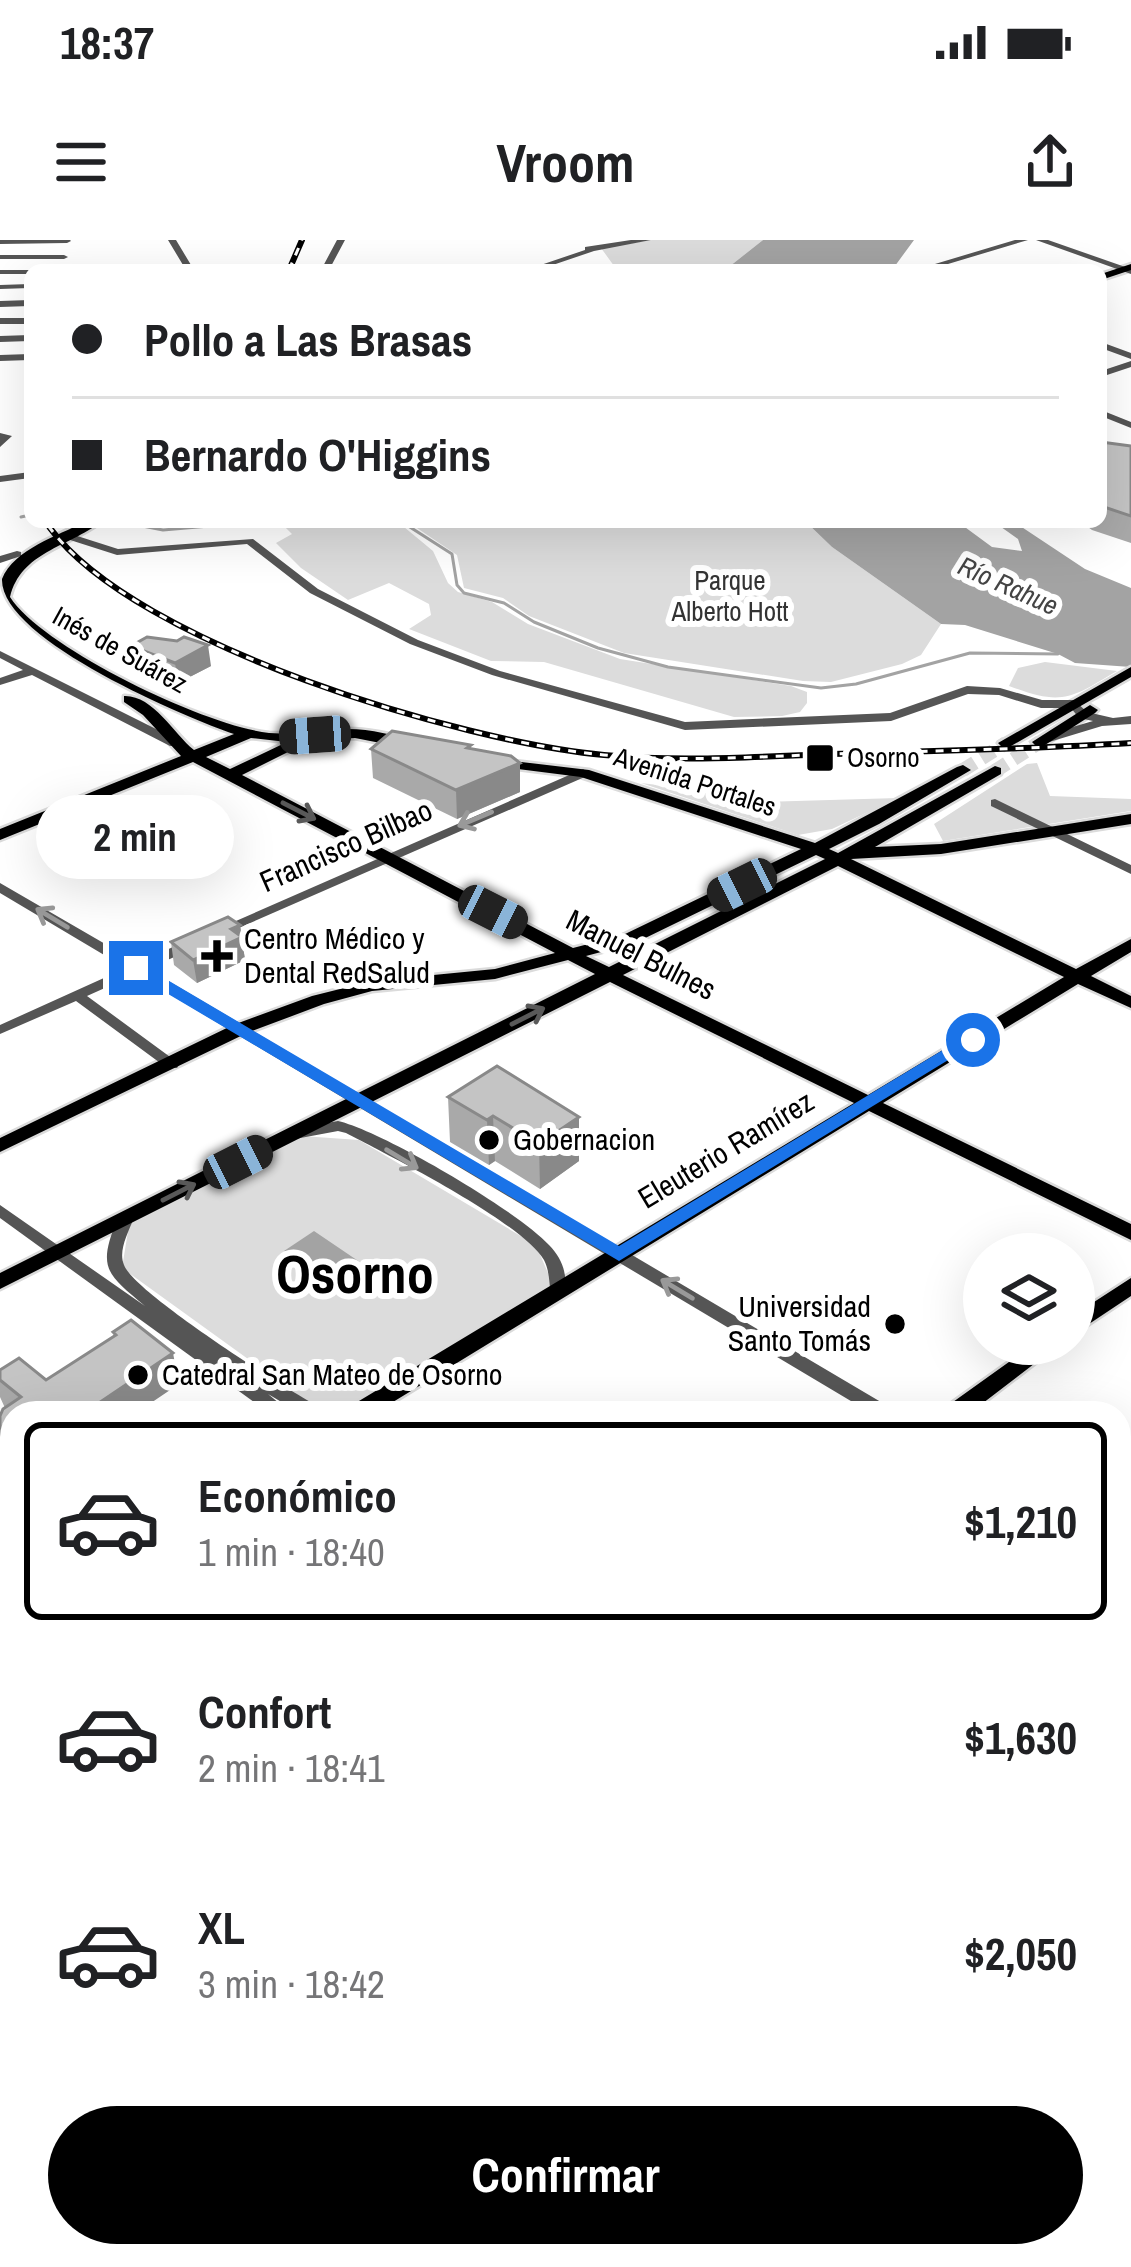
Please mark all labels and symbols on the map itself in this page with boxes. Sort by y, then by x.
water label: Río Rahue [953,547,1064,623]
park label: Parque Alberto Hott [671,562,788,629]
street label: Inés de Suárez [47,597,194,701]
car [278,715,352,755]
street label: Avenida Portales [609,738,781,824]
place label: Osorno [847,739,920,775]
marker: Osorno [804,742,836,774]
street label: Francisco Bilbao [253,789,438,901]
callout: 2 min [37,794,235,878]
one-way arrow [280,800,315,823]
one-way arrow [457,810,494,831]
car [702,853,782,917]
car [453,880,533,944]
street label: Manuel Bulnes [560,899,723,1009]
one-way arrow [36,906,70,930]
place label: Centro Médico y Dental RedSalud [244,918,430,992]
marker: Centro Médico y Dental RedSalud [201,940,233,972]
route end [109,941,163,995]
one-way arrow [509,1004,545,1026]
route start [946,1013,1000,1067]
street label: Eleuterio Ramírez [630,1081,821,1217]
place label: Gobernacion [513,1119,655,1159]
marker: Gobernacion [476,1127,502,1153]
car [198,1130,278,1194]
one-way arrow [384,1147,419,1171]
one-way arrow [161,1179,197,1202]
district label: Osorno [276,1237,434,1310]
one-way arrow [660,1277,694,1301]
place label: Universidad Santo Tomás [728,1286,871,1360]
marker: Universidad Santo Tomás [882,1311,908,1337]
place label: Catedral San Mateo de Osorno [162,1354,503,1394]
marker: Catedral San Mateo de Osorno [125,1362,151,1388]

